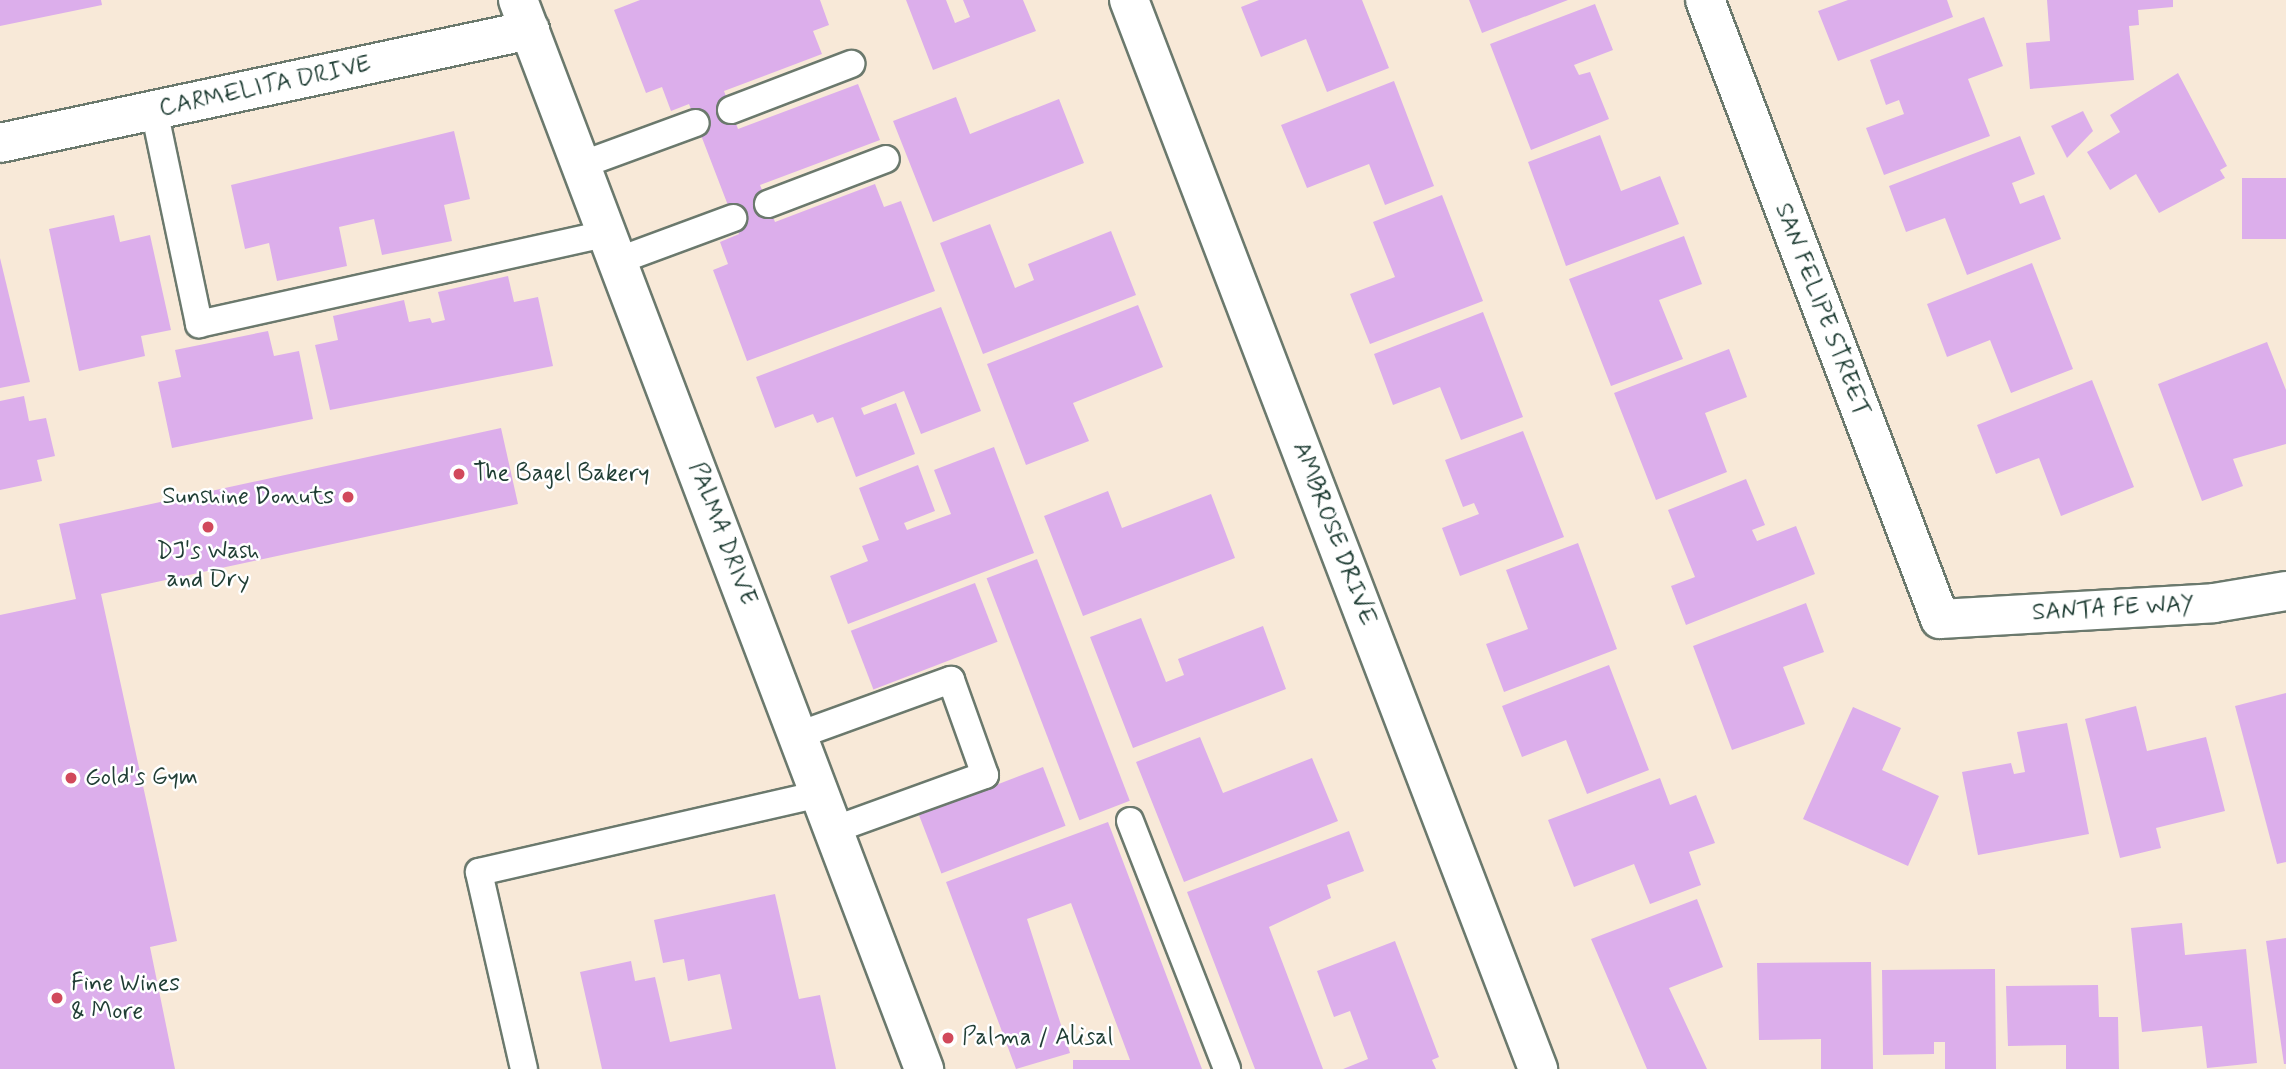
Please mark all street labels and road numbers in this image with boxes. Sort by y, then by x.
street label: CARMELITA DRIVE [155,50,375,124]
street label: SAN FELIPE STREET [1767,197,1877,423]
street label: AMBROSE DRIVE [1286,438,1382,630]
street label: PALMA DRIVE [680,454,764,614]
street label: SANTA FE WAY [2030,590,2196,628]

